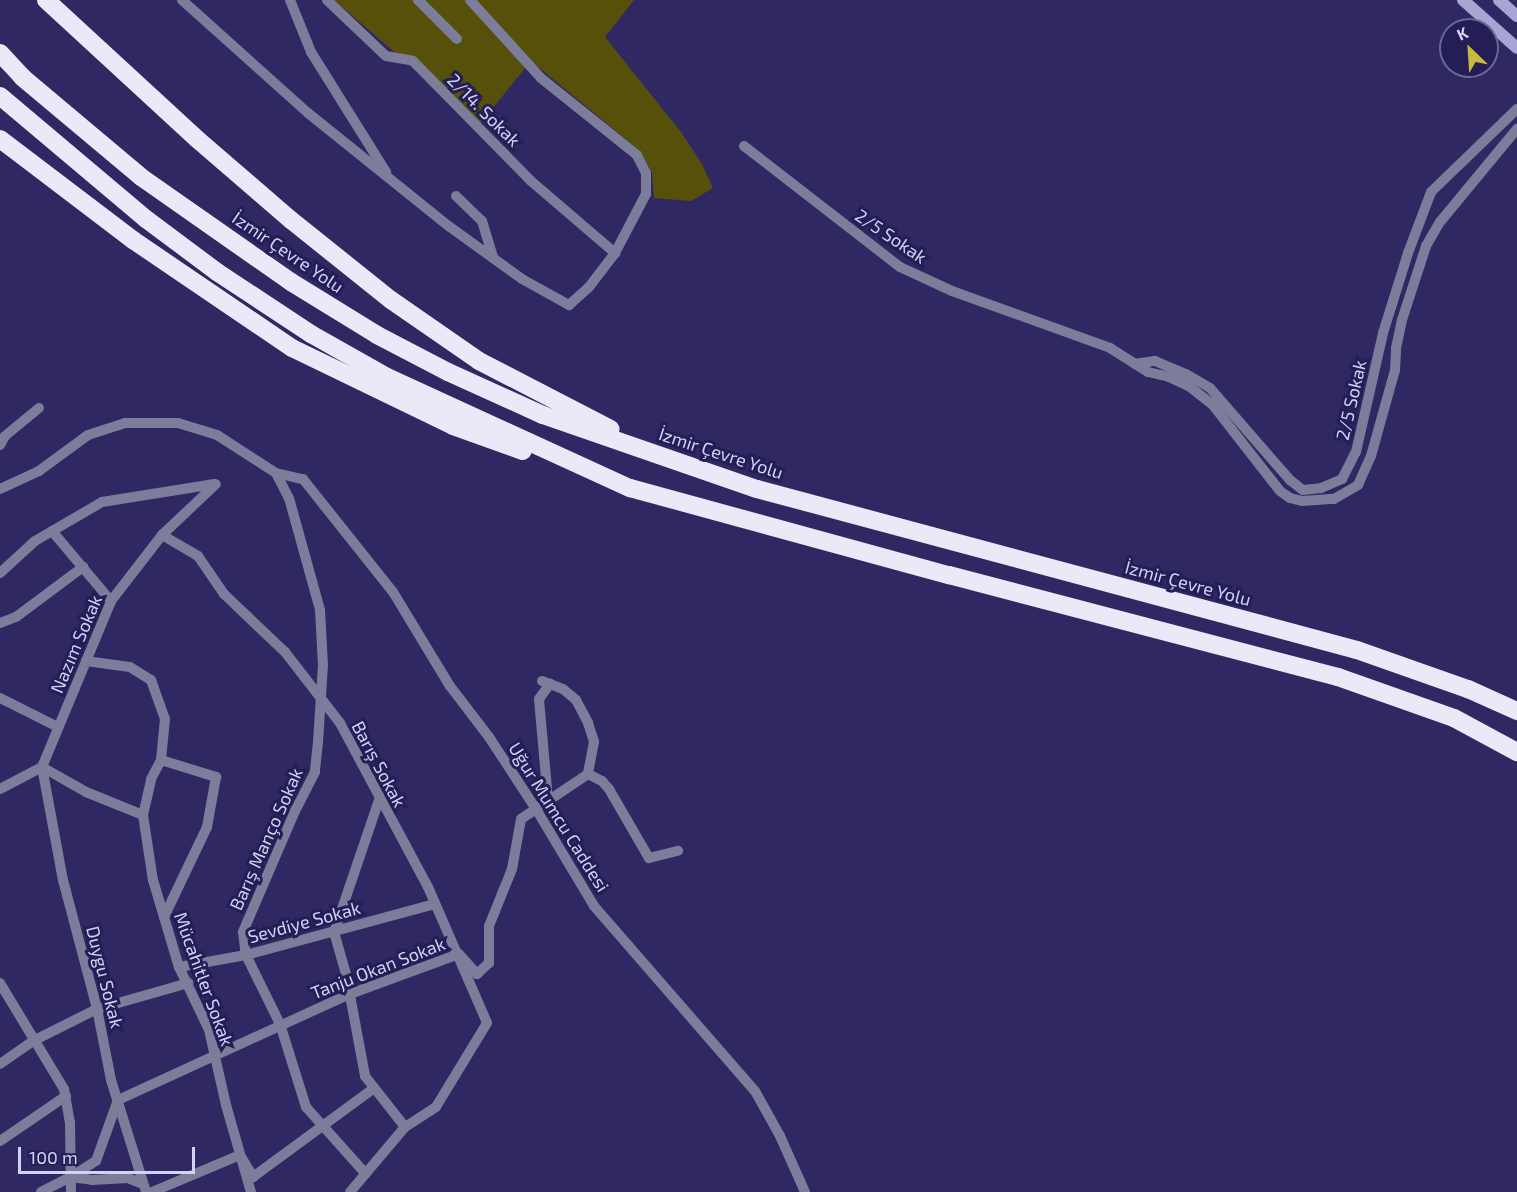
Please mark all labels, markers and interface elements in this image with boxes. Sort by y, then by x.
north arrow [1439,18,1499,78]
text: K [1453,22,1471,44]
street label: 2/14. Sokak [443,69,525,151]
street label: 2/5 Sokak [851,204,931,268]
street label: İzmir Çevre Yolu [228,207,348,297]
street label: 2/5 Sokak [1331,358,1371,442]
street label: İzmir Çevre Yolu [656,423,786,483]
street label: İzmir Çevre Yolu [1122,556,1254,610]
street label: Nazım Sokak [46,592,106,696]
street label: Barış Sokak [347,717,411,811]
street label: Uğur Mumcu Caddesi [504,738,614,896]
street label: Barış Manço Sokak [225,765,307,913]
street label: Sevdiye Sokak [245,897,363,947]
street label: Mücahitler Sokak [170,909,238,1049]
street label: Duygu Sokak [82,924,128,1030]
street label: Tanju Okan Sokak [308,932,448,1004]
scale bar [21,1135,198,1173]
text: 100 m [29,1146,78,1168]

